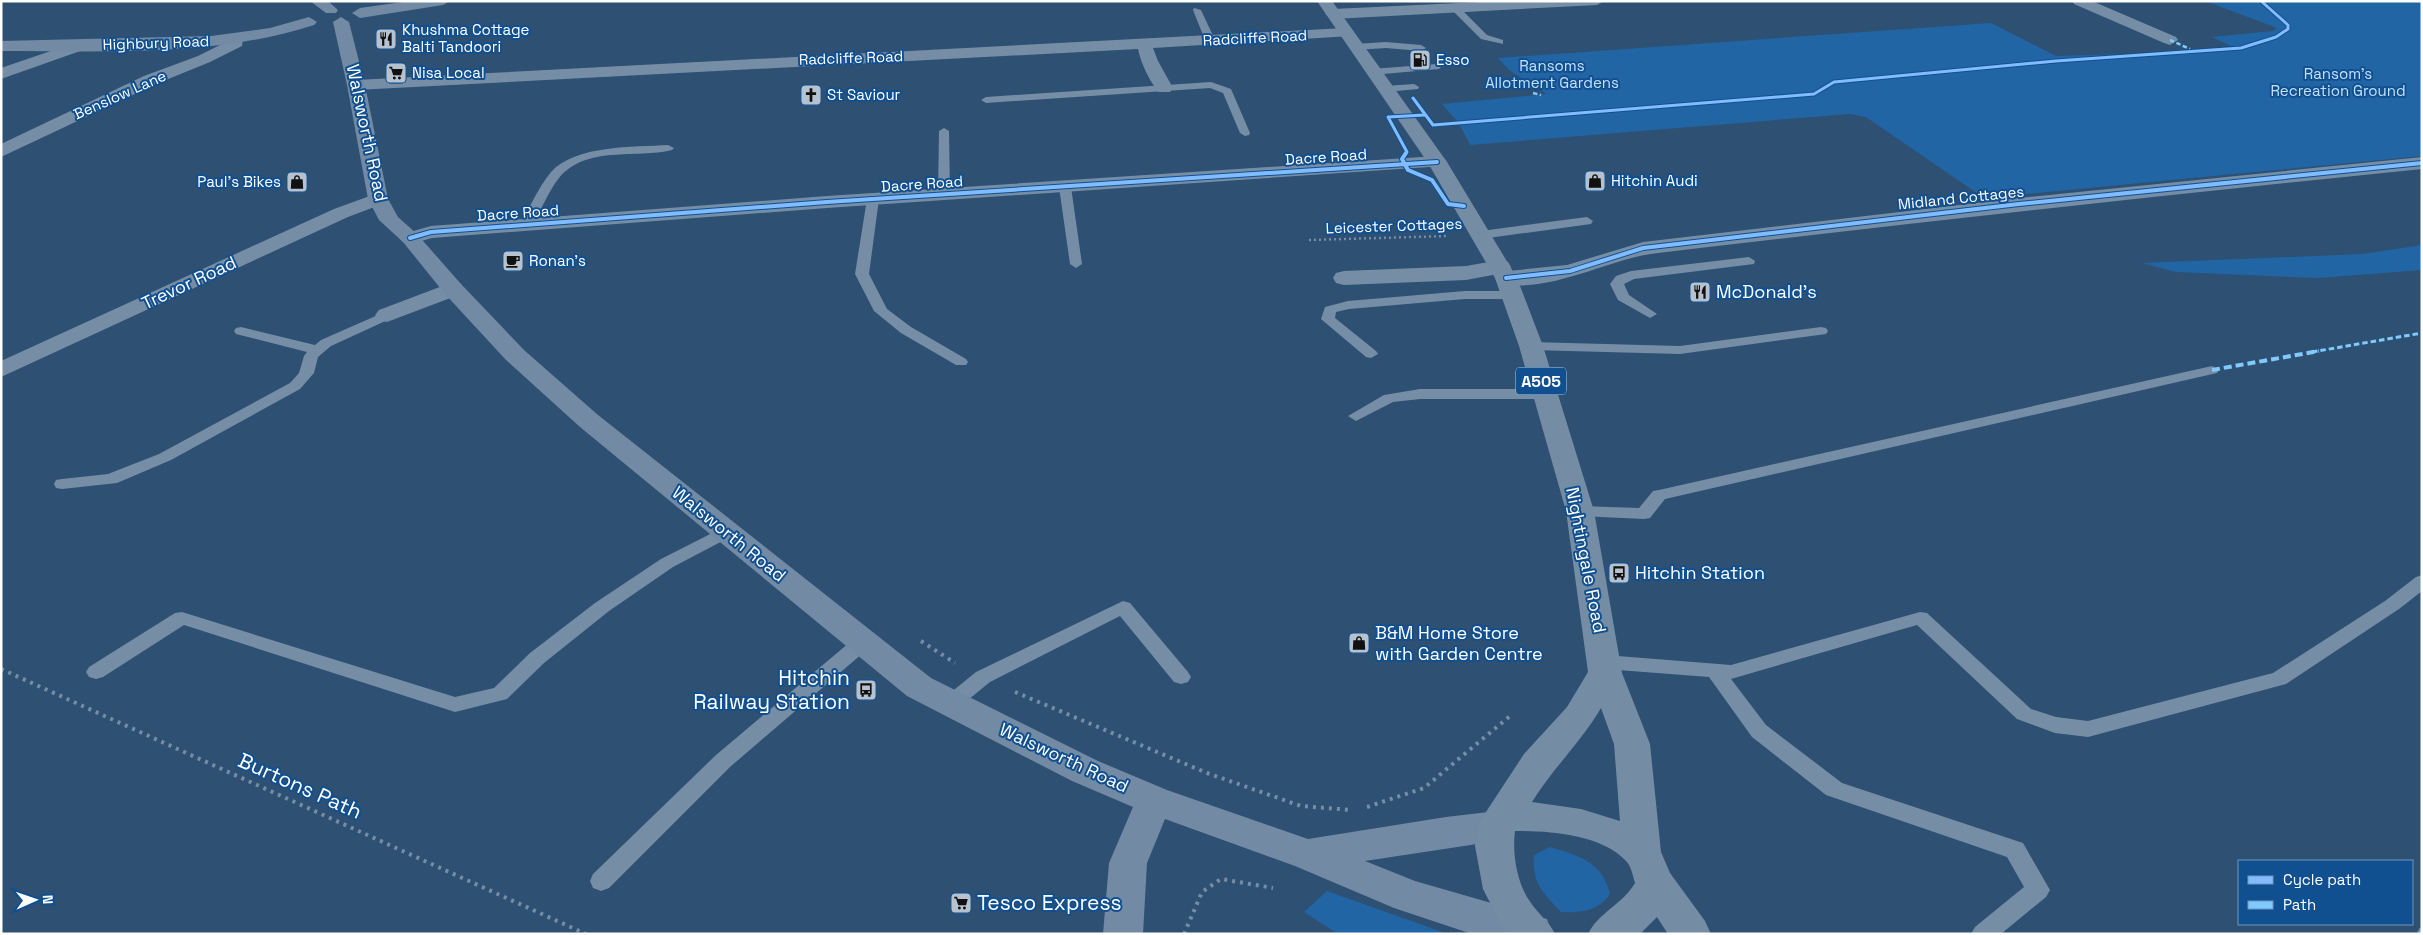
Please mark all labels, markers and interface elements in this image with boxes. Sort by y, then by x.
place label: Khushma Cottage Balti Tandoori [402,20,530,56]
street label: Radcliffe Road [1202,25,1308,50]
restaurant icon: Khushma Cottage Balti Tandoori [374,27,398,51]
street label: Highbury Road [102,31,210,54]
street label: Radcliffe Road [798,46,904,69]
fuel station icon: Esso [1408,48,1432,72]
place label: Esso [1436,50,1470,69]
park label: Ransoms Allotment Gardens [1485,56,1619,92]
supermarket icon: Nisa Local [384,61,408,85]
street label: Walsworth Road [342,62,393,204]
place label: Nisa Local [412,63,485,82]
park label: Ransom's Recreation Ground [2270,64,2406,100]
street label: Benslow Lane [70,66,169,123]
church icon: St Saviour [799,83,823,107]
place label: St Saviour [827,85,901,104]
street label: Dacre Road [1284,144,1368,169]
shop icon: Hitchin Audi [1583,169,1607,193]
shop icon: Paul's Bikes [285,170,309,194]
street label: Dacre Road [880,171,964,196]
place label: Hitchin Audi [1611,171,1698,190]
place label: Paul's Bikes [197,172,281,191]
street label: Midland Cottages [1897,181,2025,214]
street label: Dacre Road [476,200,560,225]
street label: Leicester Cottages [1325,214,1463,237]
cafe icon: Ronan's [501,249,525,273]
street label: Trevor Road [138,251,240,315]
place label: Ronan's [529,251,586,270]
restaurant icon: McDonald's [1688,280,1712,304]
place label: McDonald's [1716,280,1817,303]
road number: A505 [1516,368,1566,394]
street label: Walsworth Road [668,481,791,587]
street label: Nightingale Road [1561,485,1612,635]
bus stop icon: Hitchin Station [1607,561,1631,585]
place label: Hitchin Station [1635,561,1765,584]
place label: B&M Home Store with Garden Centre [1375,621,1543,665]
shop icon: B&M Home Store with Garden Centre [1347,631,1371,655]
place label: Hitchin Railway Station [693,664,850,715]
bus stop icon: Hitchin Railway Station [854,678,878,702]
street label: Walsworth Road [996,718,1132,798]
street label: Burtons Path [234,746,366,825]
legend [2238,860,2413,925]
text: Cycle path [2283,870,2361,889]
north arrow [10,875,60,925]
place label: Tesco Express [977,889,1122,916]
supermarket icon: Tesco Express [949,891,973,915]
text: N [39,895,57,905]
text: Path [2283,895,2316,914]

